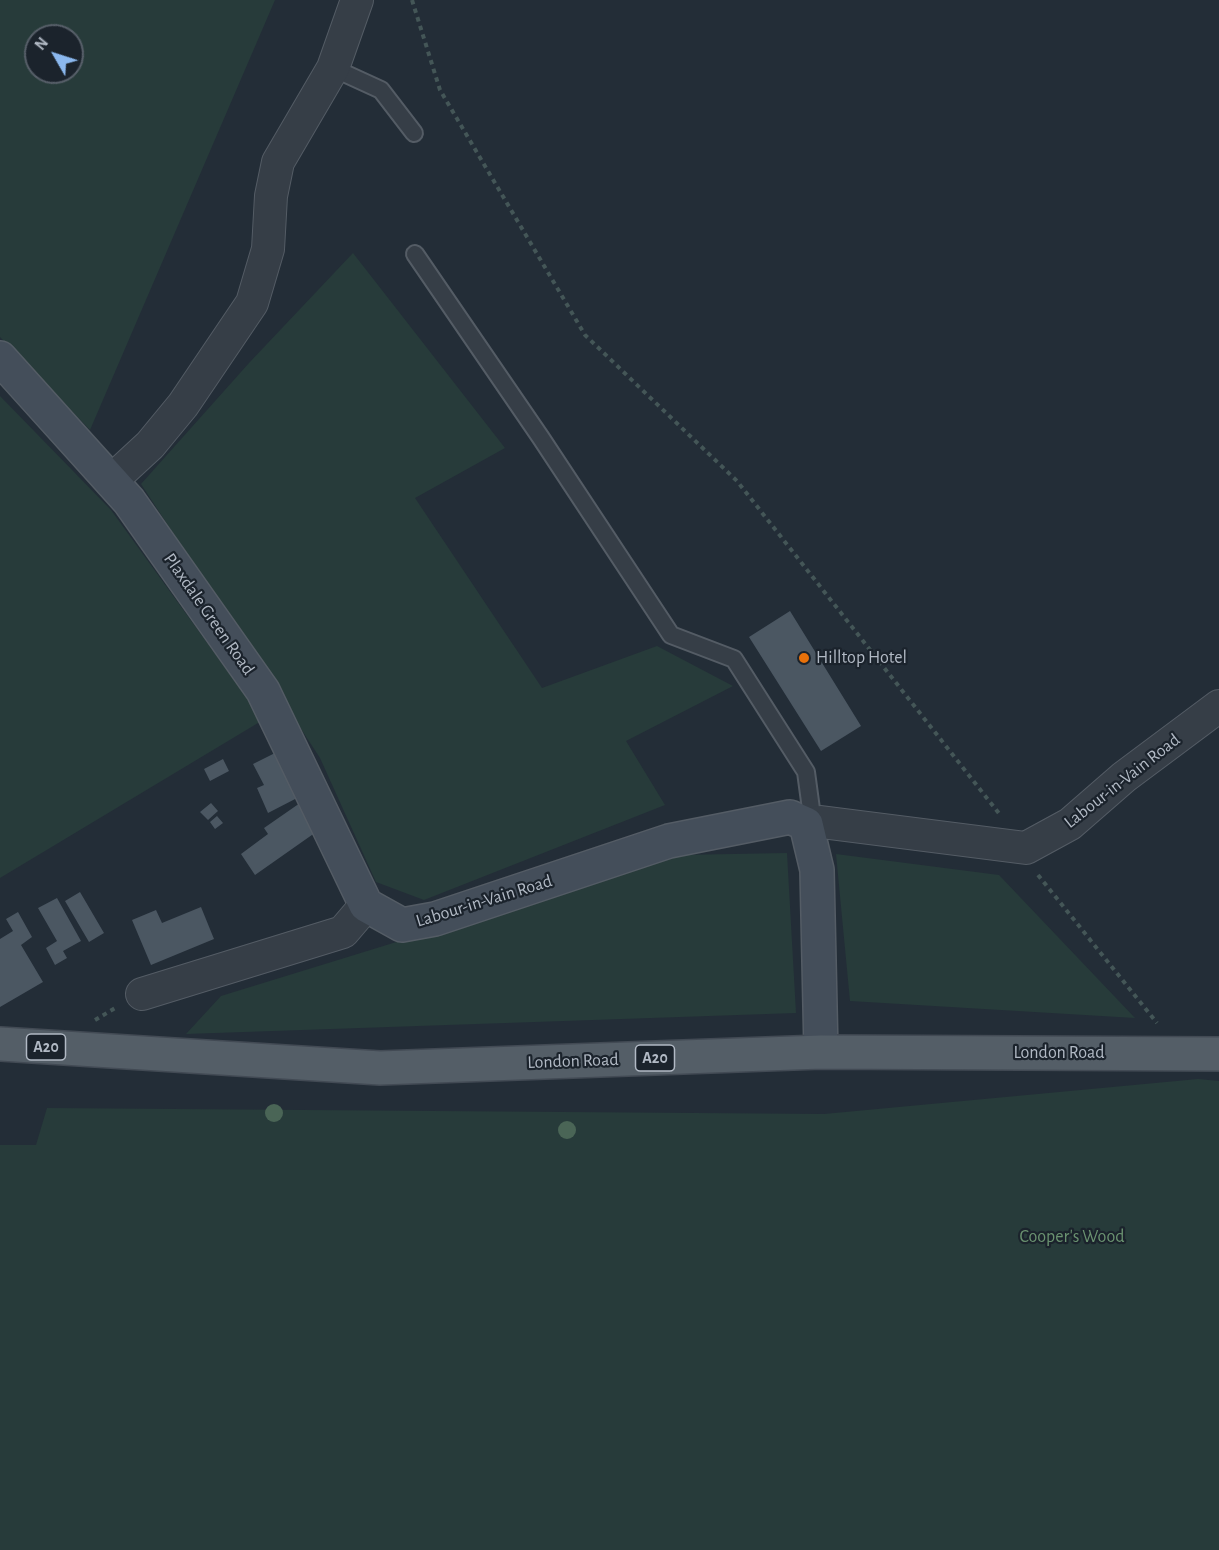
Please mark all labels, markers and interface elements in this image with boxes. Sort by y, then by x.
north arrow [24,24,84,84]
text: N [32,35,51,53]
street label: Plaxdale Green Road [159,549,259,679]
place label: Hilltop Hotel [816,647,907,669]
marker: Hilltop Hotel [797,651,811,665]
street label: Labour-in-Vain Road [1060,729,1184,833]
street label: Labour-in-Vain Road [413,870,555,932]
road number: A20 [26,1034,66,1060]
street label: London Road [1013,1042,1105,1064]
road number: A20 [636,1045,674,1071]
street label: London Road [527,1049,619,1073]
park label: Cooper's Wood [1019,1226,1125,1248]

